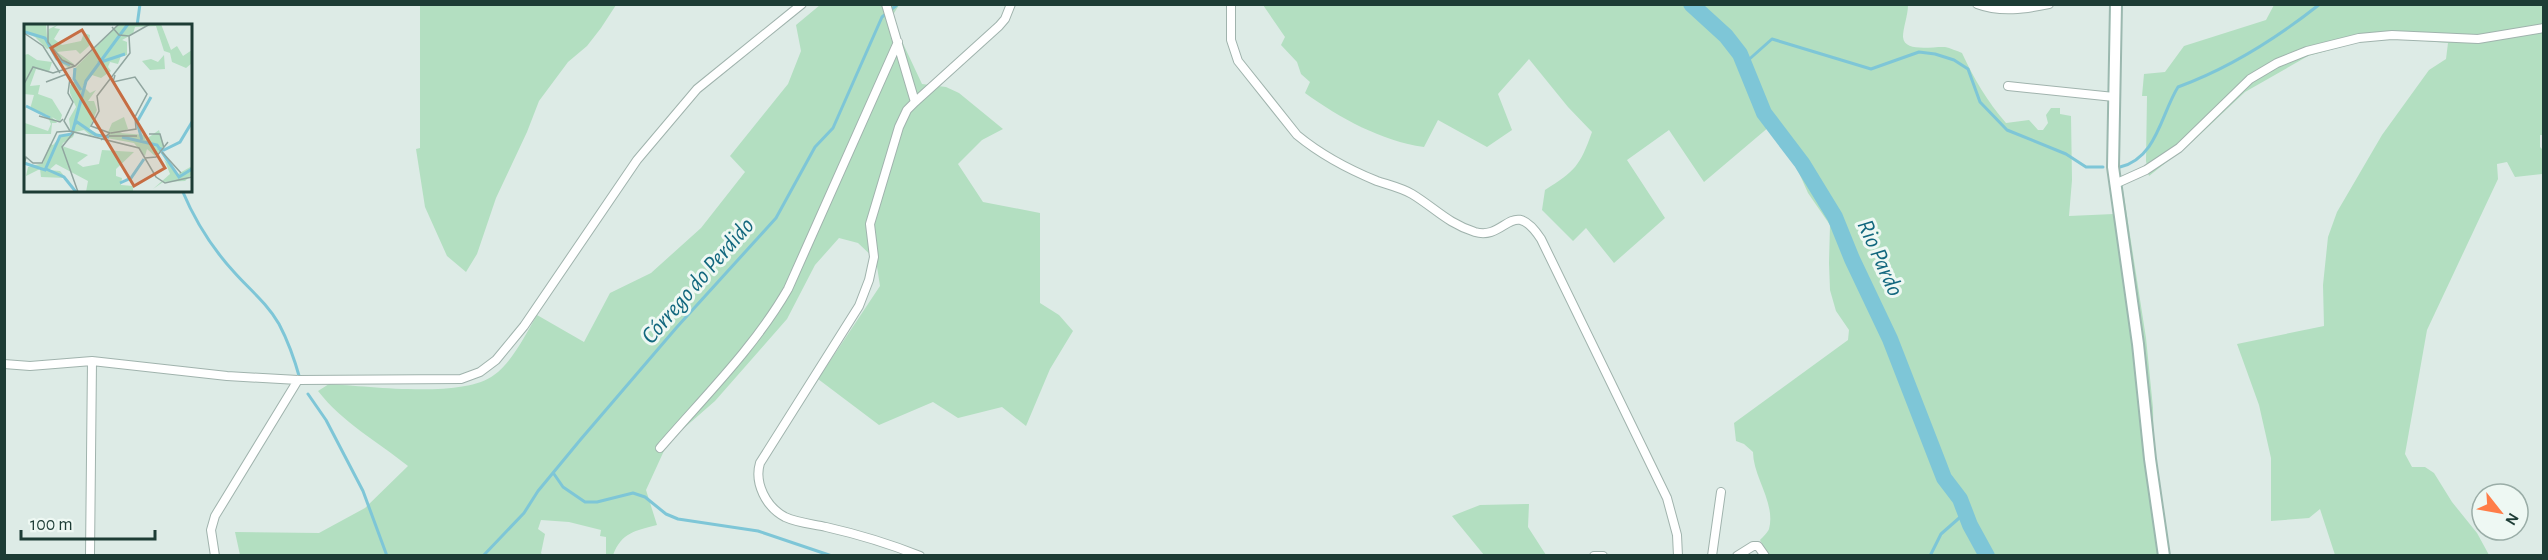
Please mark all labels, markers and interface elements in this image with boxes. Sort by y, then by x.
inset map [24,24,192,192]
water label: Córrego do Perdido [637,213,759,349]
water label: Rio Pardo [1853,216,1907,300]
north arrow [2470,482,2530,542]
scale bar [21,503,154,541]
text: N [2502,510,2522,528]
text: 100 m [30,516,73,534]

